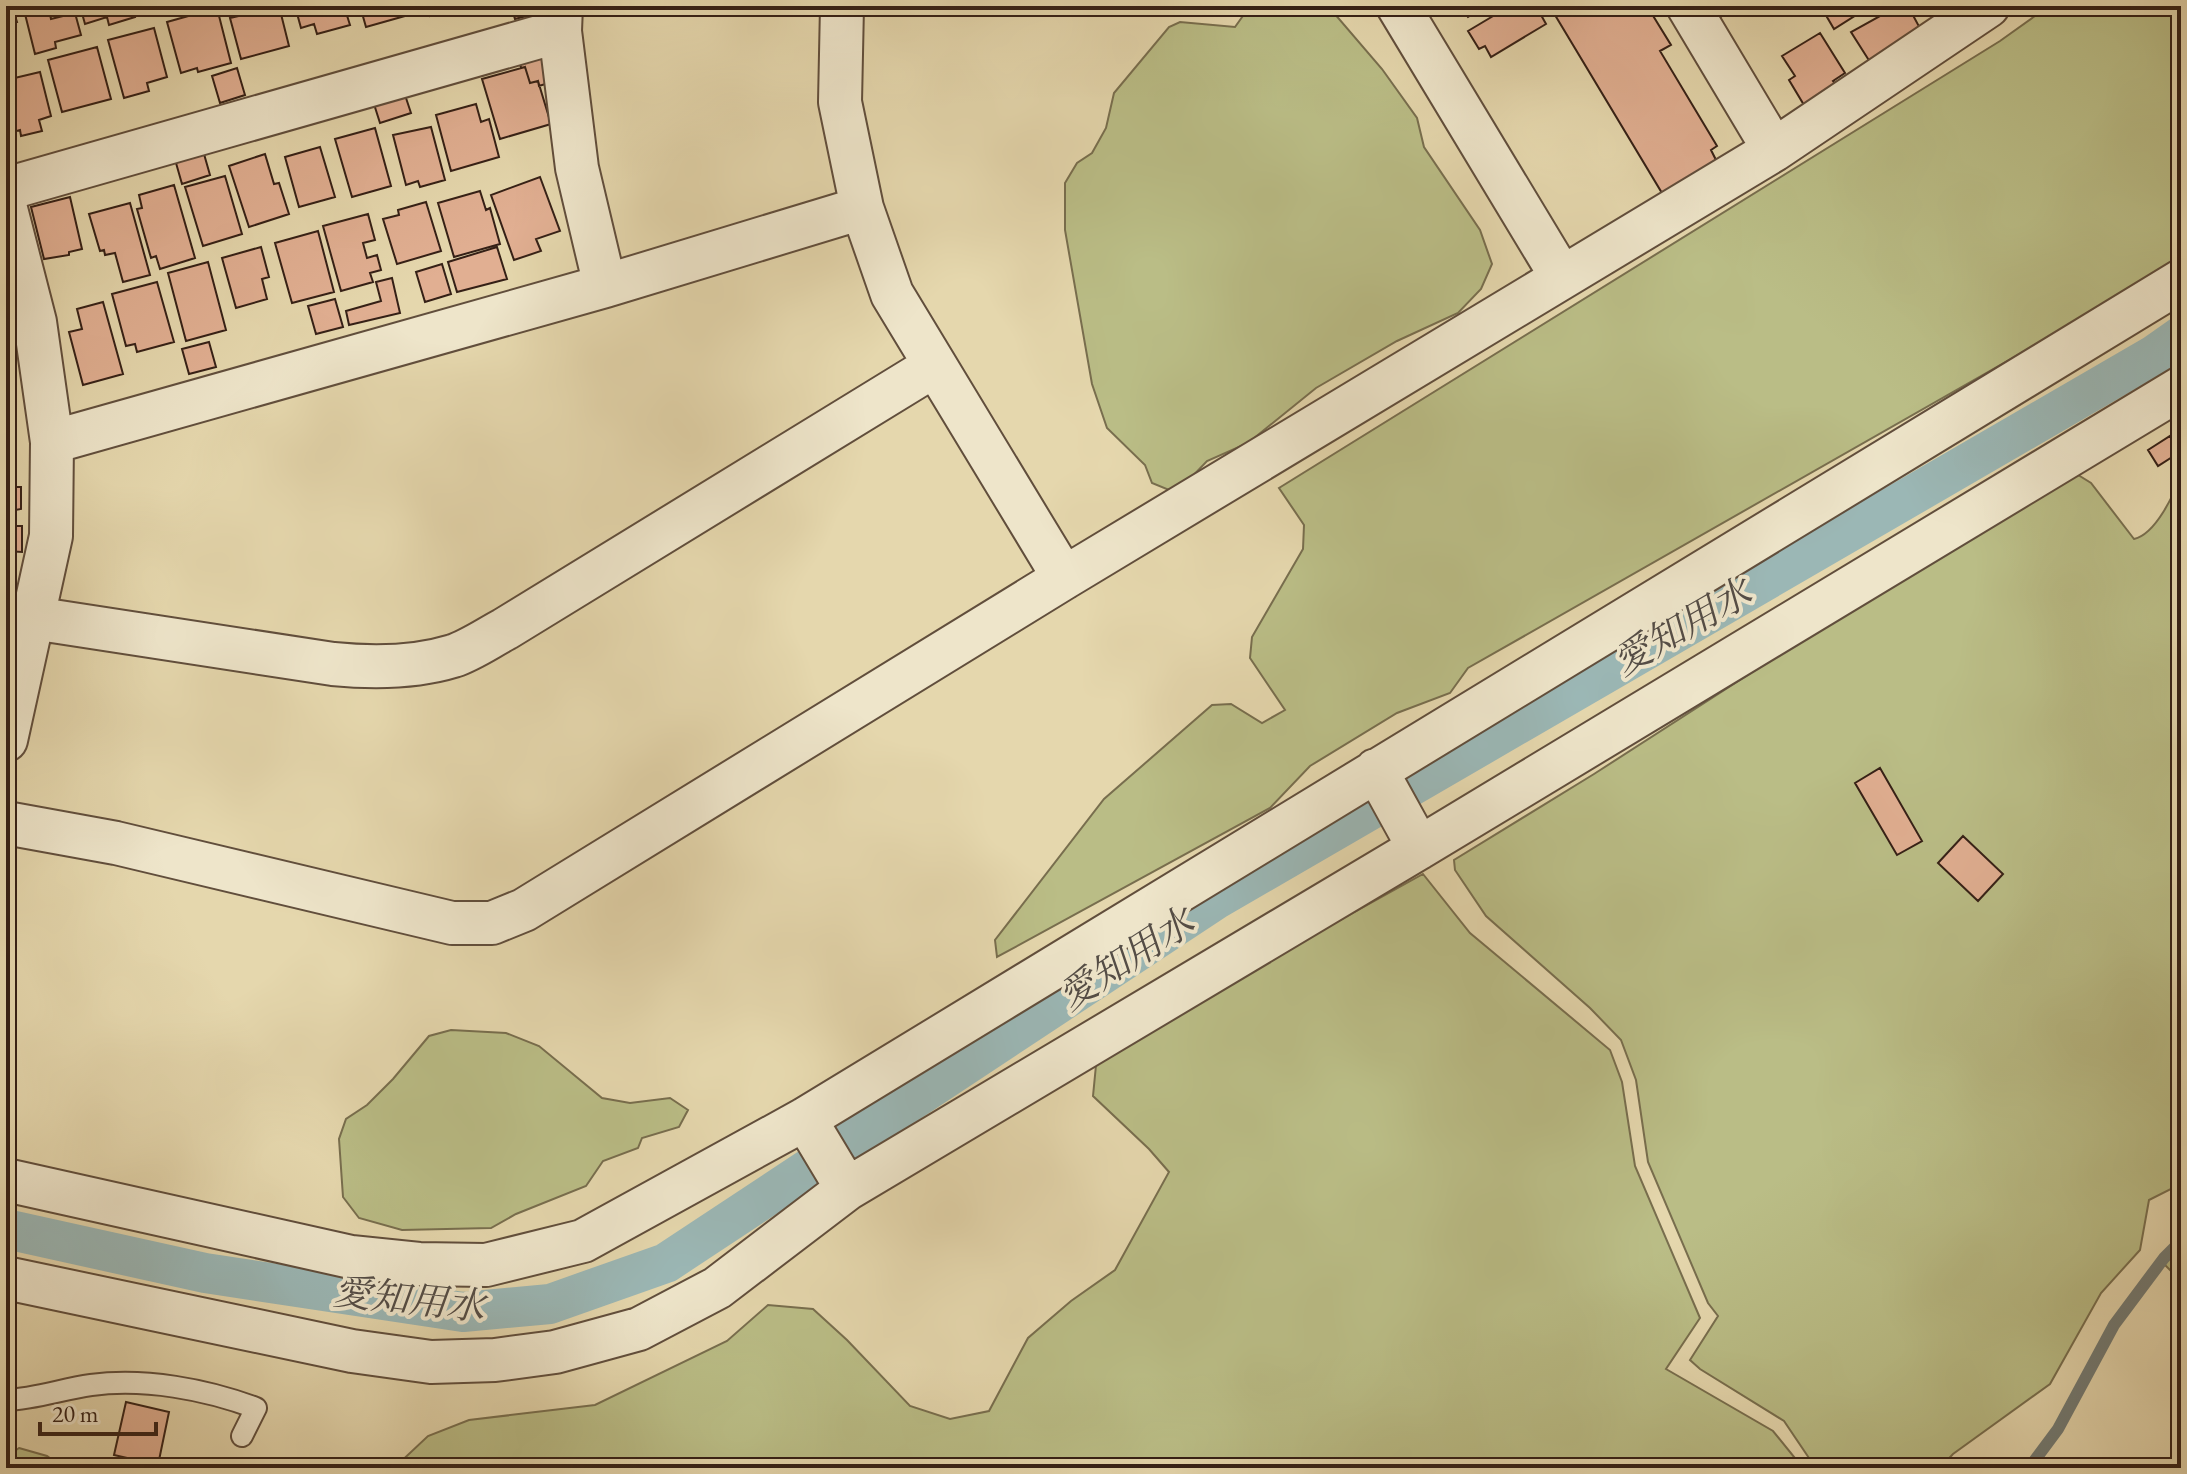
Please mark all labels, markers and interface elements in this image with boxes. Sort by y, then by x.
water label: 愛知用水 [1604,565,1763,686]
water label: 愛知用水 [1049,894,1206,1021]
water label: 愛知用水 [331,1266,491,1331]
scale bar [40,1386,156,1436]
text: 20 m [52,1398,99,1429]

